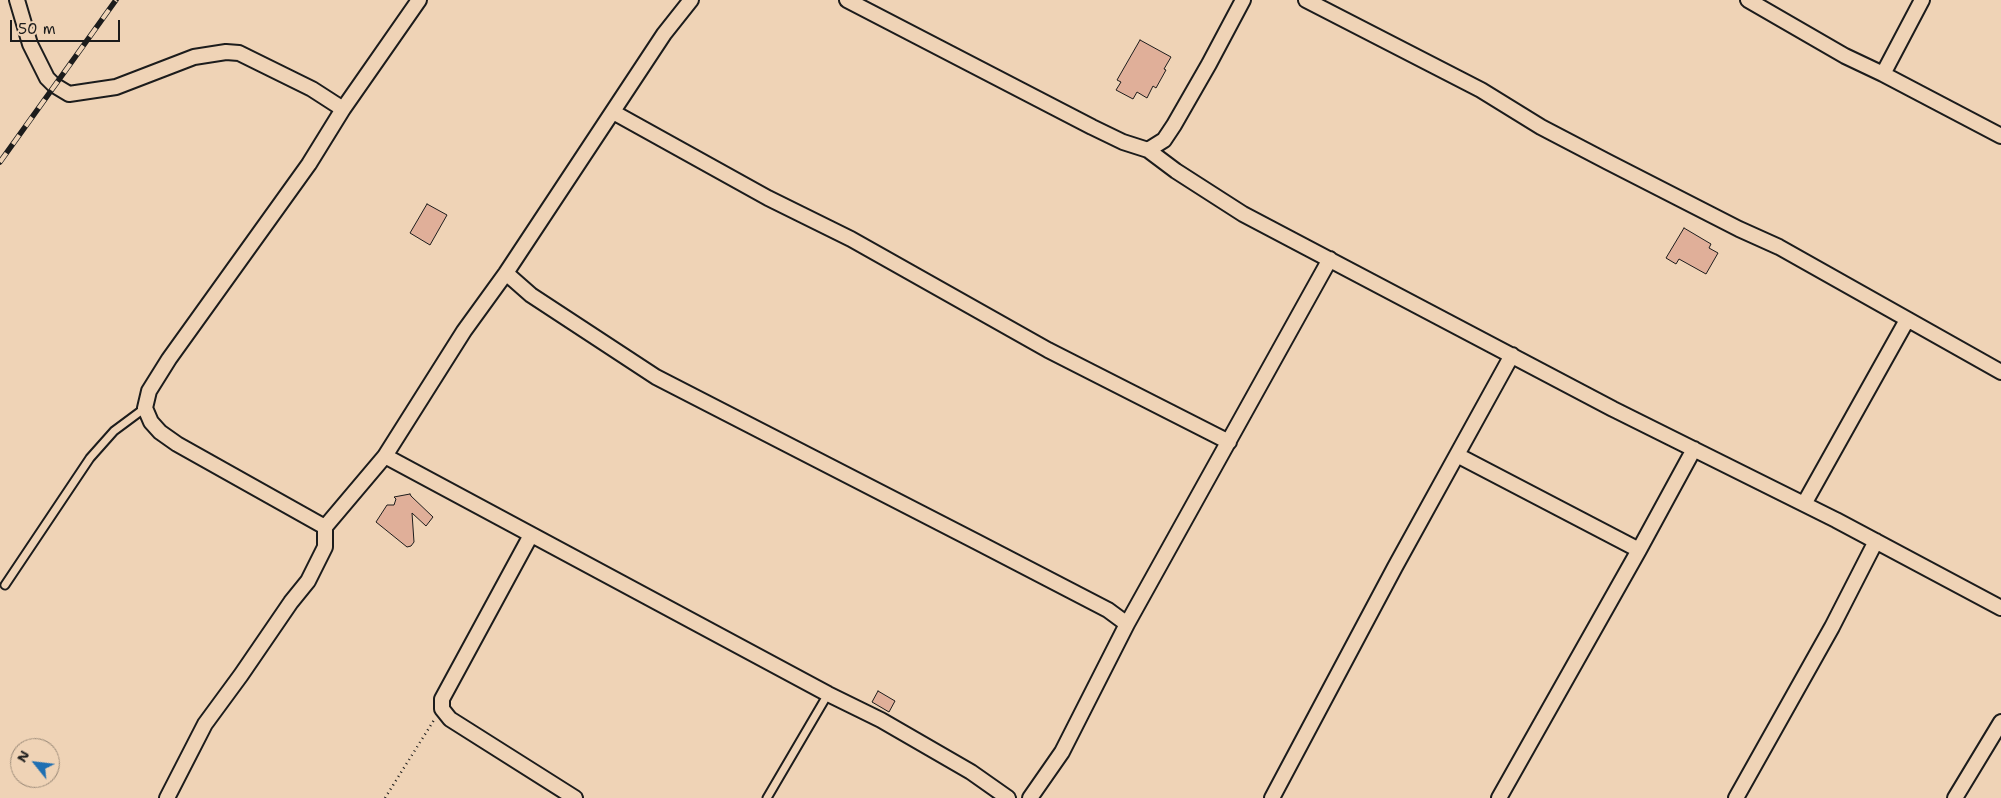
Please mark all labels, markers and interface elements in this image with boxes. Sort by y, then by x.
scale bar [12,10,122,42]
text: 50 m [18,19,56,39]
north arrow [10,738,60,788]
text: N [12,747,33,765]

